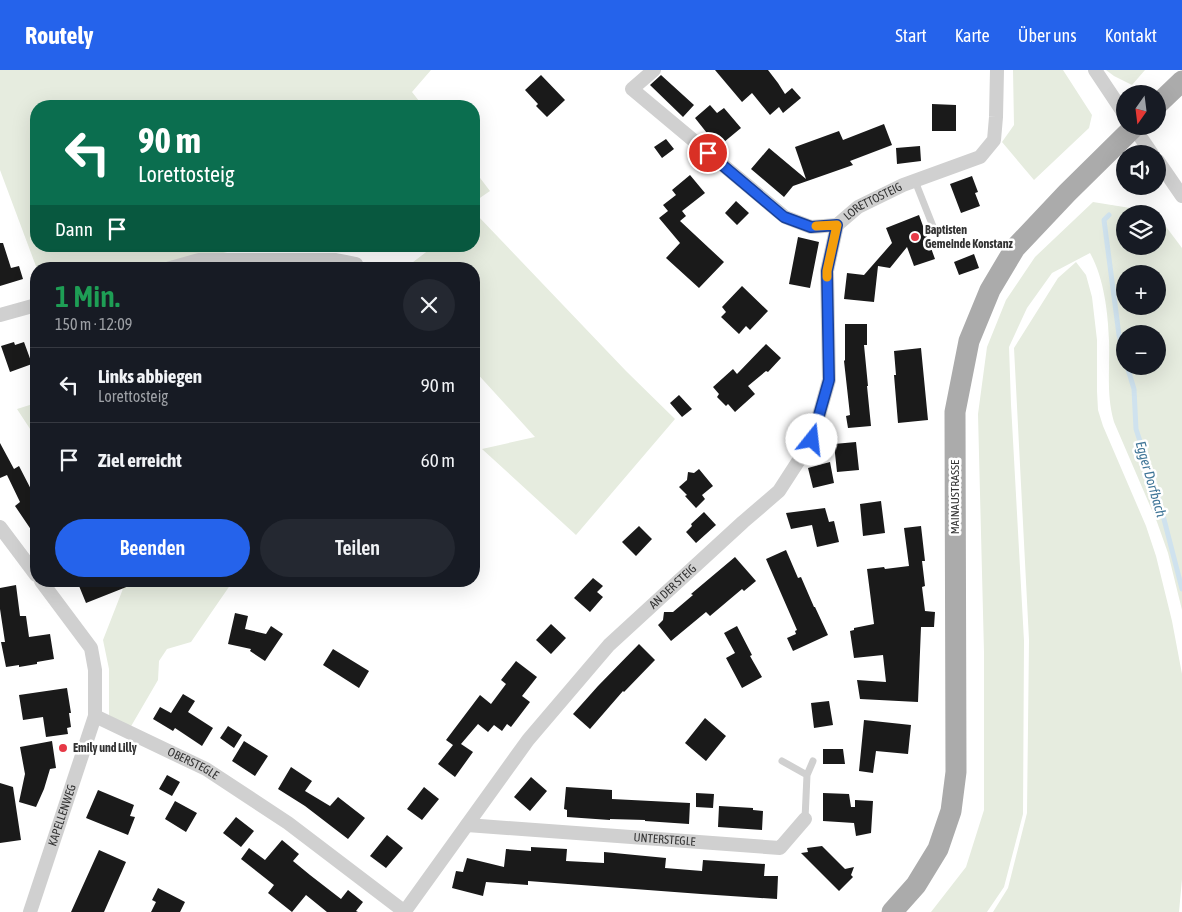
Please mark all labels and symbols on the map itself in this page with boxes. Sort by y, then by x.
north arrow [1116,85,1166,135]
pin [687,132,729,174]
street label: LORETTOSTEIG [841,180,904,223]
place label: Baptisten Gemeinde Konstanz [925,223,1013,251]
marker: Baptisten Gemeinde Konstanz [909,231,921,243]
position arrow [785,413,837,465]
water label: Egger Dorfbach [1133,439,1170,519]
street label: MAINAUSTRASSE [948,460,962,534]
street label: AN DER STEIG [646,561,699,612]
place label: Emily und Lilly [73,741,137,755]
marker: Emily und Lilly [57,742,69,754]
street label: OBERSTEGLE [165,745,221,782]
street label: KAPELLENWEG [45,782,79,848]
street label: UNTERSTEGLE [633,830,696,849]

